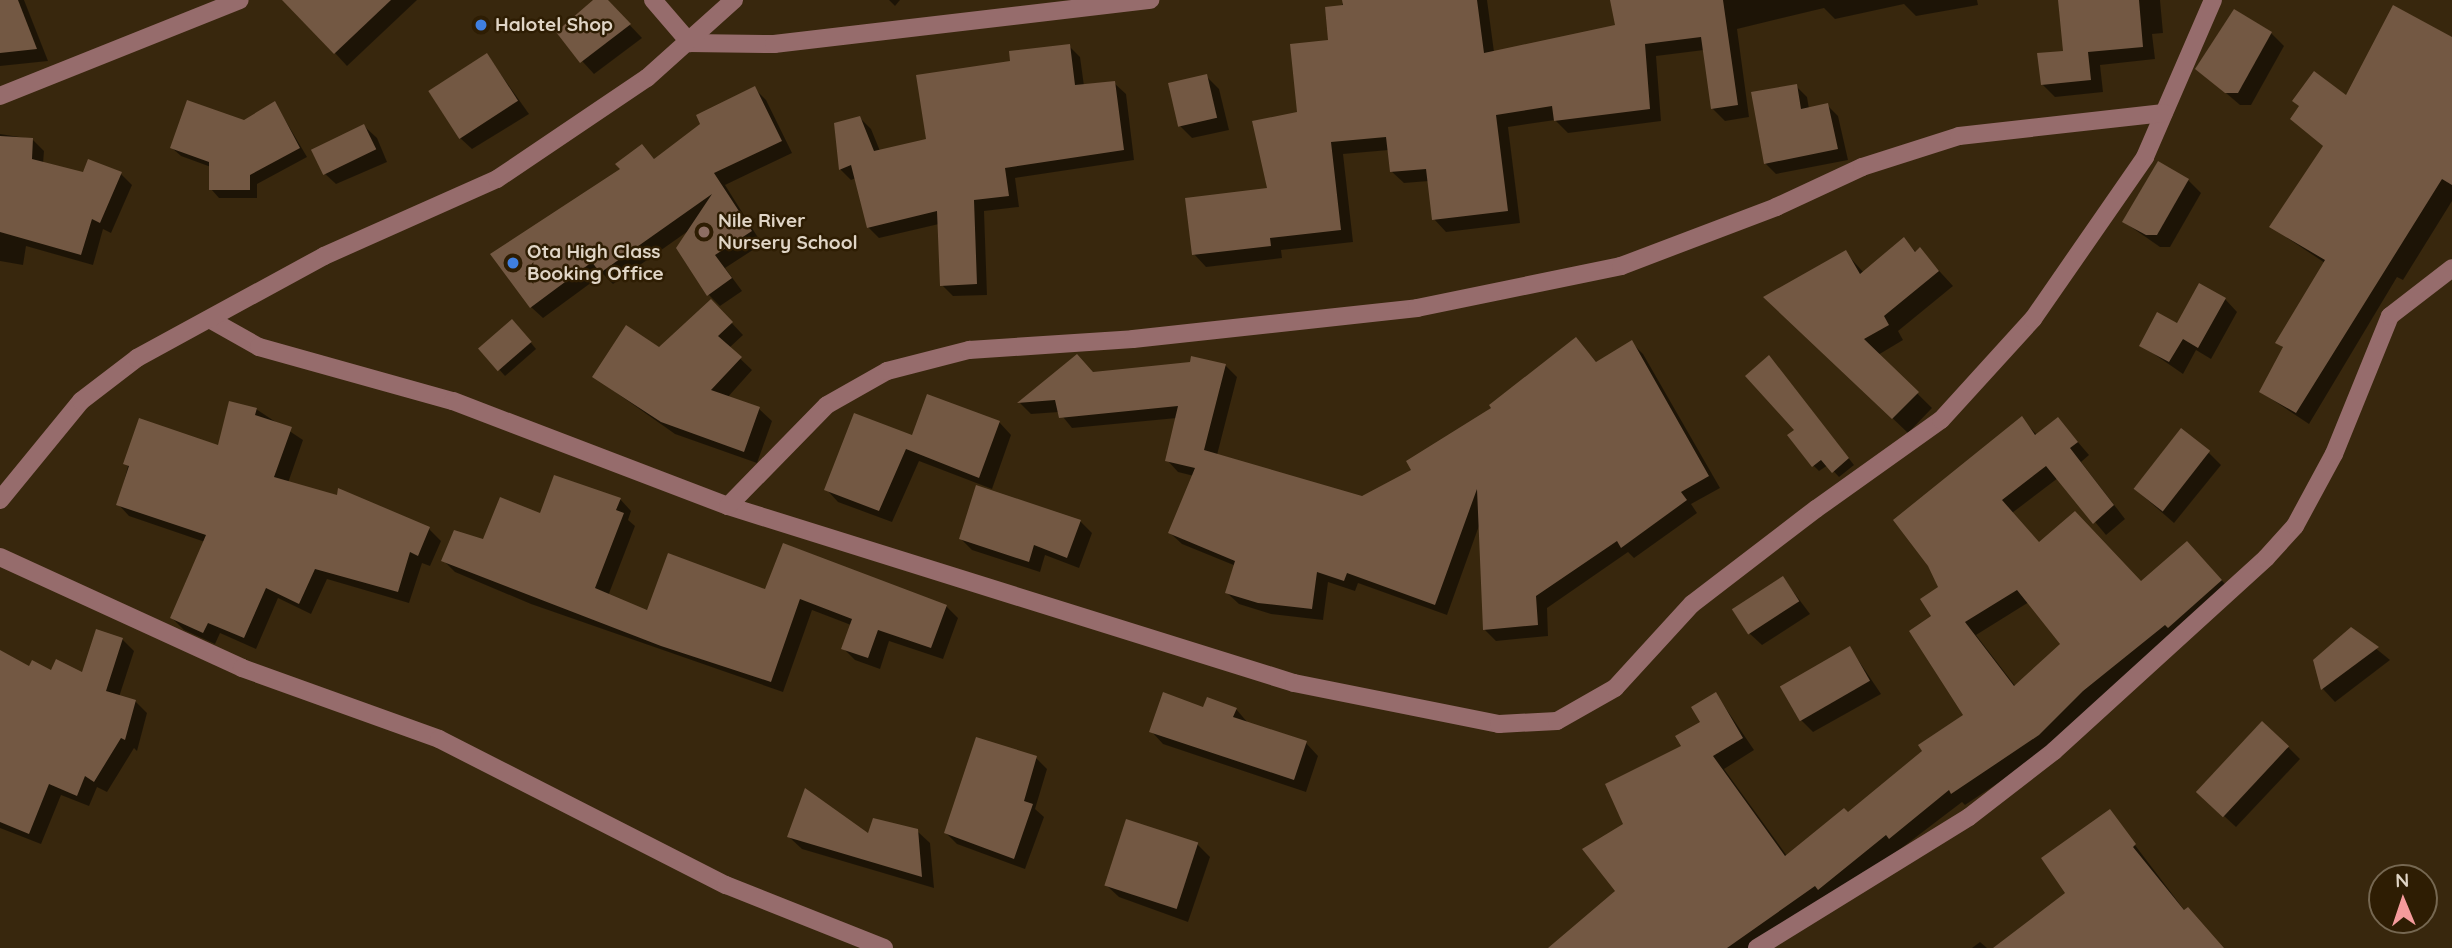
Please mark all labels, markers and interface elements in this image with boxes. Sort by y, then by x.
place label: Halotel Shop [495,14,613,36]
marker: Halotel Shop [473,17,489,33]
place label: Nile River Nursery School [718,210,858,254]
marker: Nile River Nursery School [696,224,712,240]
place label: Ota High Class Booking Office [527,241,664,285]
marker: Ota High Class Booking Office [505,255,521,271]
north arrow [2368,864,2438,934]
text: N [2395,868,2410,892]

